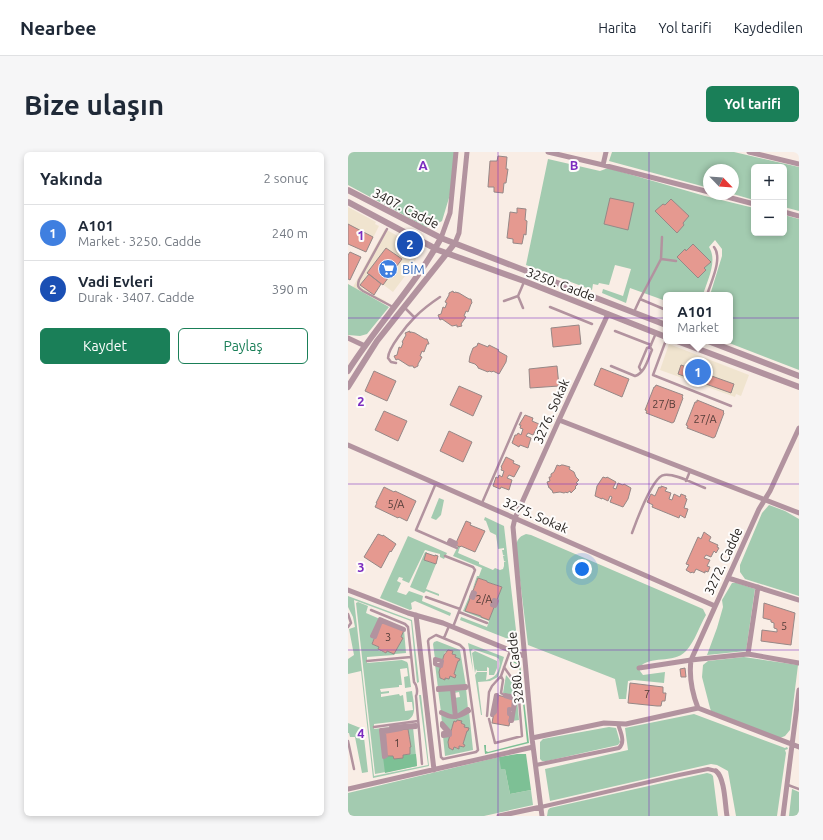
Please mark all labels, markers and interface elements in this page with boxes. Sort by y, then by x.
text: Nearbee [20,17,97,39]
text: Harita [598,20,636,36]
text: Yol tarifi [658,20,712,36]
text: Kaydedilen [734,20,803,36]
button: Yol tarifi [706,86,799,122]
text: Bize ulaşın [24,89,164,120]
text: A [418,158,428,172]
text: B [570,158,579,172]
north arrow [703,164,739,200]
map controls [751,164,787,236]
button: + [751,164,787,200]
text: Yakında [40,169,103,188]
text: 2 sonuç [264,171,308,185]
street label: 3407. Cadde [370,185,442,231]
button: − [751,200,787,236]
text: A101 [78,217,114,234]
text: 1 [49,226,57,240]
text: 240 m [272,226,308,240]
text: 1 [357,228,365,242]
pin: 2 [397,229,423,259]
text: Market · 3250. Cadde [78,234,201,248]
supermarket icon: BİM [377,258,399,280]
place label: BİM [402,261,425,276]
street label: 3250. Cadde [525,264,597,304]
text: Vadi Evleri [78,273,153,290]
text: 2 [49,282,57,296]
text: 390 m [272,282,308,296]
text: Durak · 3407. Cadde [78,290,194,304]
popup [663,292,733,344]
text: A101 [677,303,713,320]
text: Market [677,320,719,334]
button: Kaydet [40,328,170,364]
button: Paylaş [178,328,308,364]
pin: 1 [685,357,711,387]
street label: 3276. Sokak [530,376,572,446]
text: 2 [357,394,365,408]
house number: 27/B [652,398,676,410]
house number: 27/A [693,413,717,425]
street label: 3275. Sokak [501,494,571,536]
house number: 5/A [388,498,405,510]
street label: 3272. Cadde [701,525,745,597]
your location [572,559,592,579]
text: 3 [357,560,365,574]
house number: 2/A [476,593,493,605]
house number: 5 [781,620,787,632]
house number: 3 [385,631,391,643]
street label: 3280. Cadde [504,631,526,705]
house number: 7 [644,688,650,700]
text: 4 [357,726,365,740]
house number: 1 [394,737,400,749]

